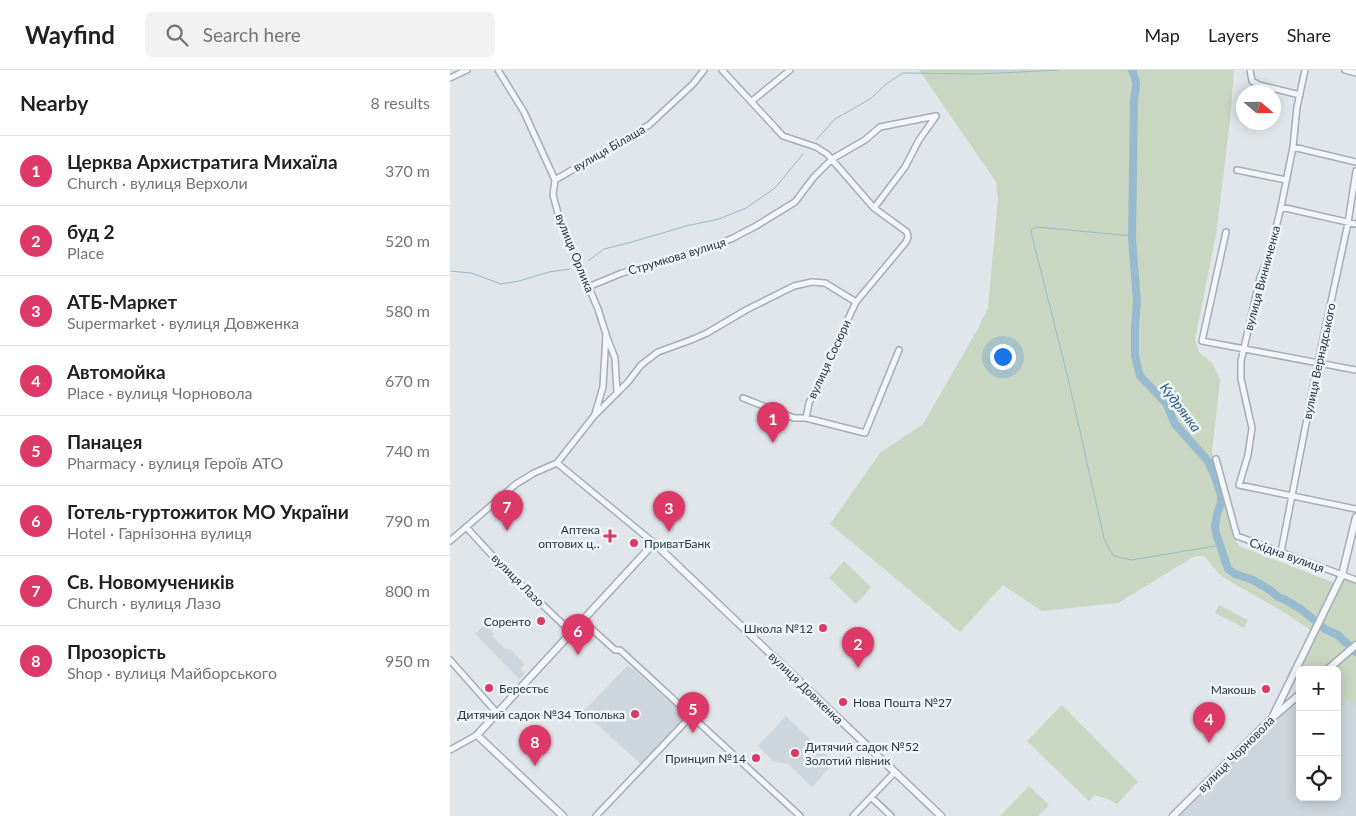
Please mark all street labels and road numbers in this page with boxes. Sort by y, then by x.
street label: вулиця Білаша [570,121,648,175]
street label: вулиця Орлика [552,211,598,295]
street label: вулиця Винниченка [1241,224,1283,332]
street label: Струмкова вулиця [626,234,728,278]
street label: вулиця Вернадського [1299,302,1339,420]
street label: вулиця Сосюри [804,317,854,401]
street label: Східна вулиця [1248,535,1327,576]
street label: вулиця Лазо [489,551,548,610]
street label: вулиця Довженка [766,649,846,727]
street label: вулиця Чорновола [1195,713,1277,795]

